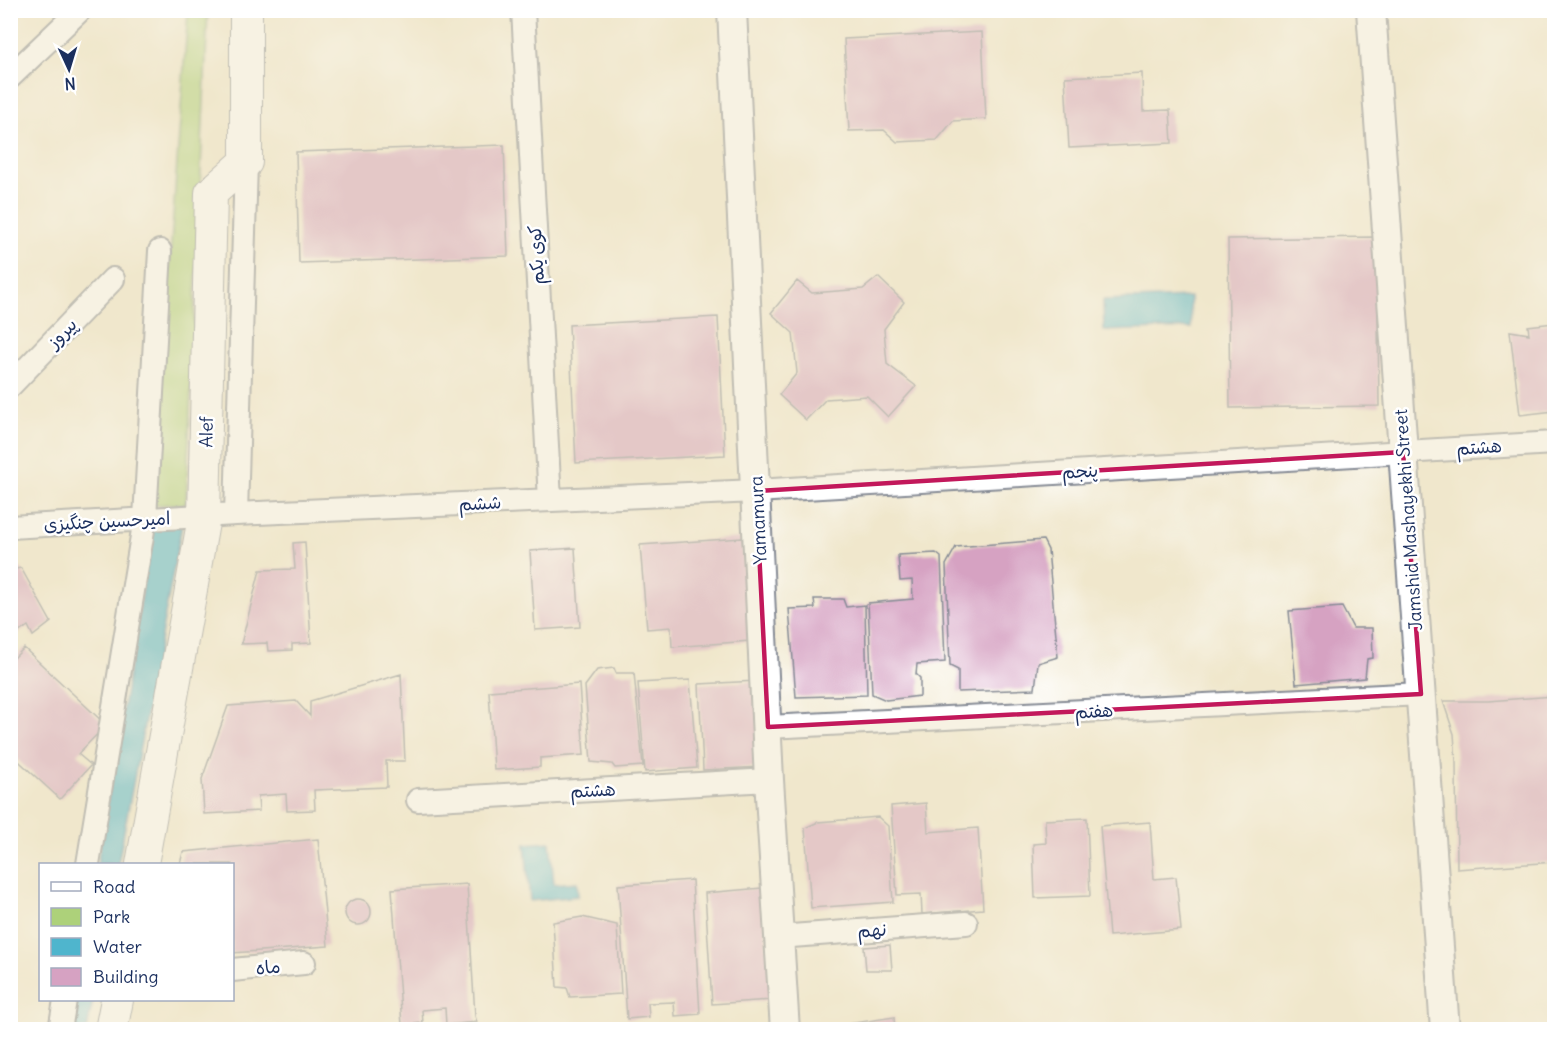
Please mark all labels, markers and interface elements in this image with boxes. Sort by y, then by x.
north arrow [39,39,99,99]
text: N [64,74,76,94]
street label: کوی یکم [523,224,552,285]
street label: پیروز [41,313,83,355]
street label: Jamshid Mashayekhi Street [1389,408,1427,632]
street label: Alef [194,415,218,448]
street label: هشتم [1455,434,1503,463]
street label: پنجم [1061,459,1099,486]
street label: Yamamura [744,475,772,565]
street label: ششم [458,490,502,519]
street label: امیرحسین چنگیزی [43,506,171,537]
street label: هفتم [1074,699,1114,726]
street label: هشتم [570,777,617,806]
legend [39,863,234,1001]
text: Road [93,875,136,898]
text: Park [93,905,130,928]
street label: نهم [857,918,888,945]
text: Water [93,935,143,958]
street label: ماه [255,954,281,980]
text: Building [93,965,158,988]

